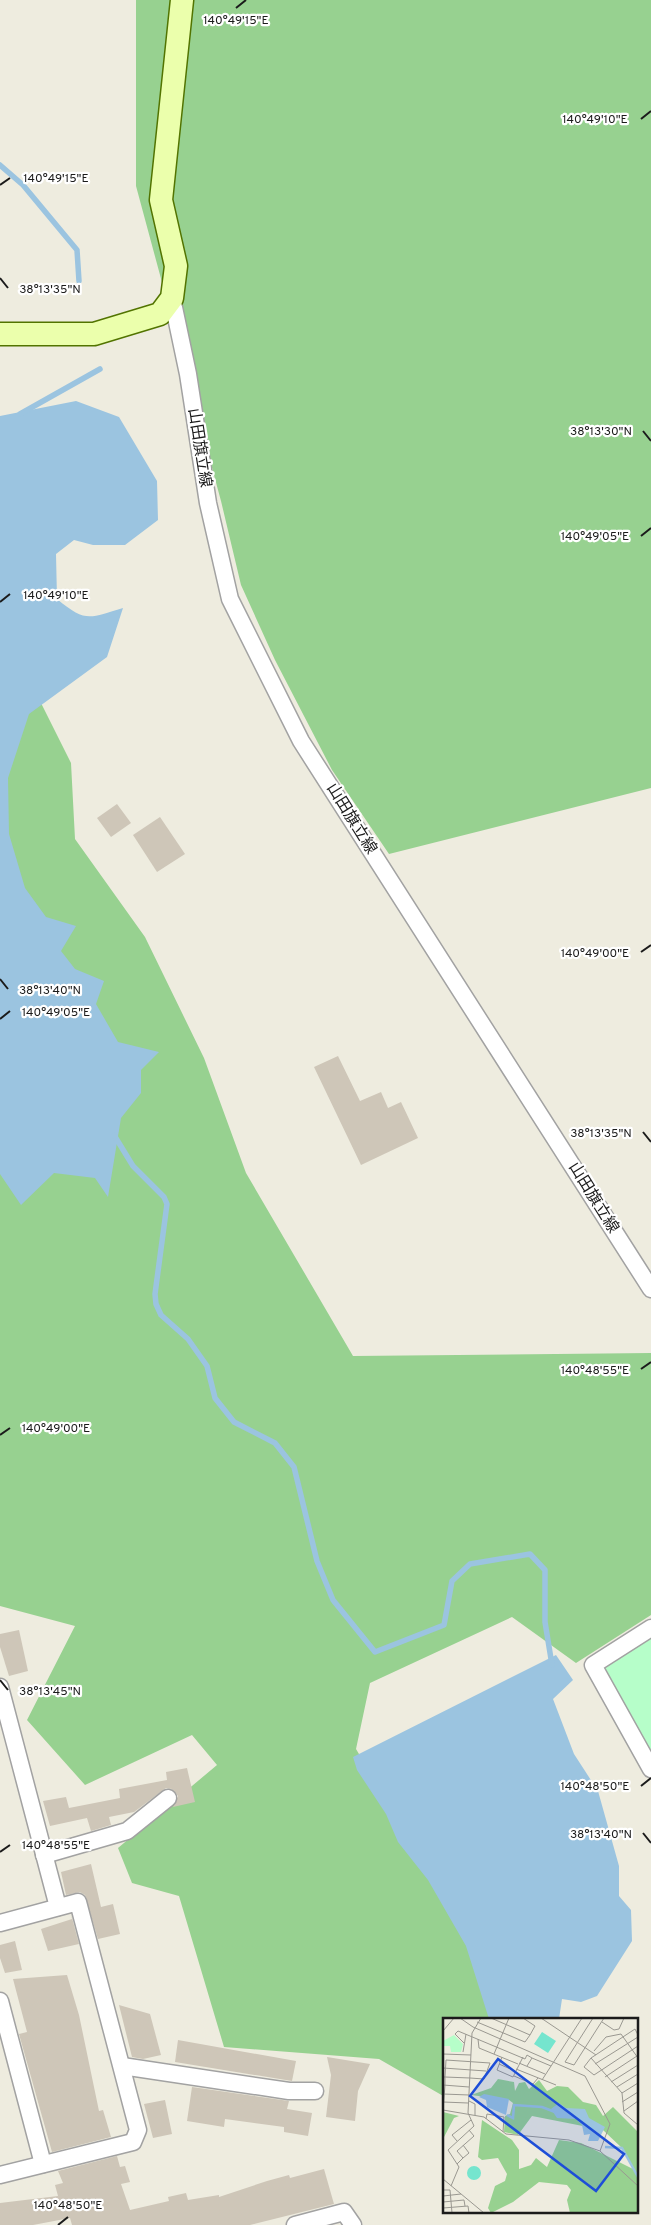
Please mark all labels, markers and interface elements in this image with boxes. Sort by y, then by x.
text: 140°49'15"E [203,13,269,29]
text: 140°49'10"E [562,112,628,128]
text: 140°49'15"E [23,171,89,187]
text: 38°13'35"N [19,282,81,298]
street label: 山田旗立線 [183,407,215,489]
text: 38°13'30"N [570,424,632,440]
text: 140°49'05"E [561,529,629,545]
text: 140°49'10"E [23,588,89,604]
street label: 山田旗立線 [321,780,381,858]
text: 140°49'00"E [561,946,629,962]
text: 38°13'40"N [19,983,81,999]
text: 140°49'05"E [22,1005,90,1021]
text: 38°13'35"N [570,1126,632,1142]
street label: 山田旗立線 [563,1159,623,1237]
text: 140°48'55"E [561,1363,629,1379]
text: 140°49'00"E [22,1421,90,1437]
text: 38°13'45"N [19,1684,81,1700]
text: 140°48'50"E [561,1779,629,1795]
text: 38°13'40"N [570,1827,632,1843]
text: 140°48'55"E [22,1838,90,1854]
inset map [443,2018,638,2212]
text: 140°48'50"E [34,2198,102,2214]

